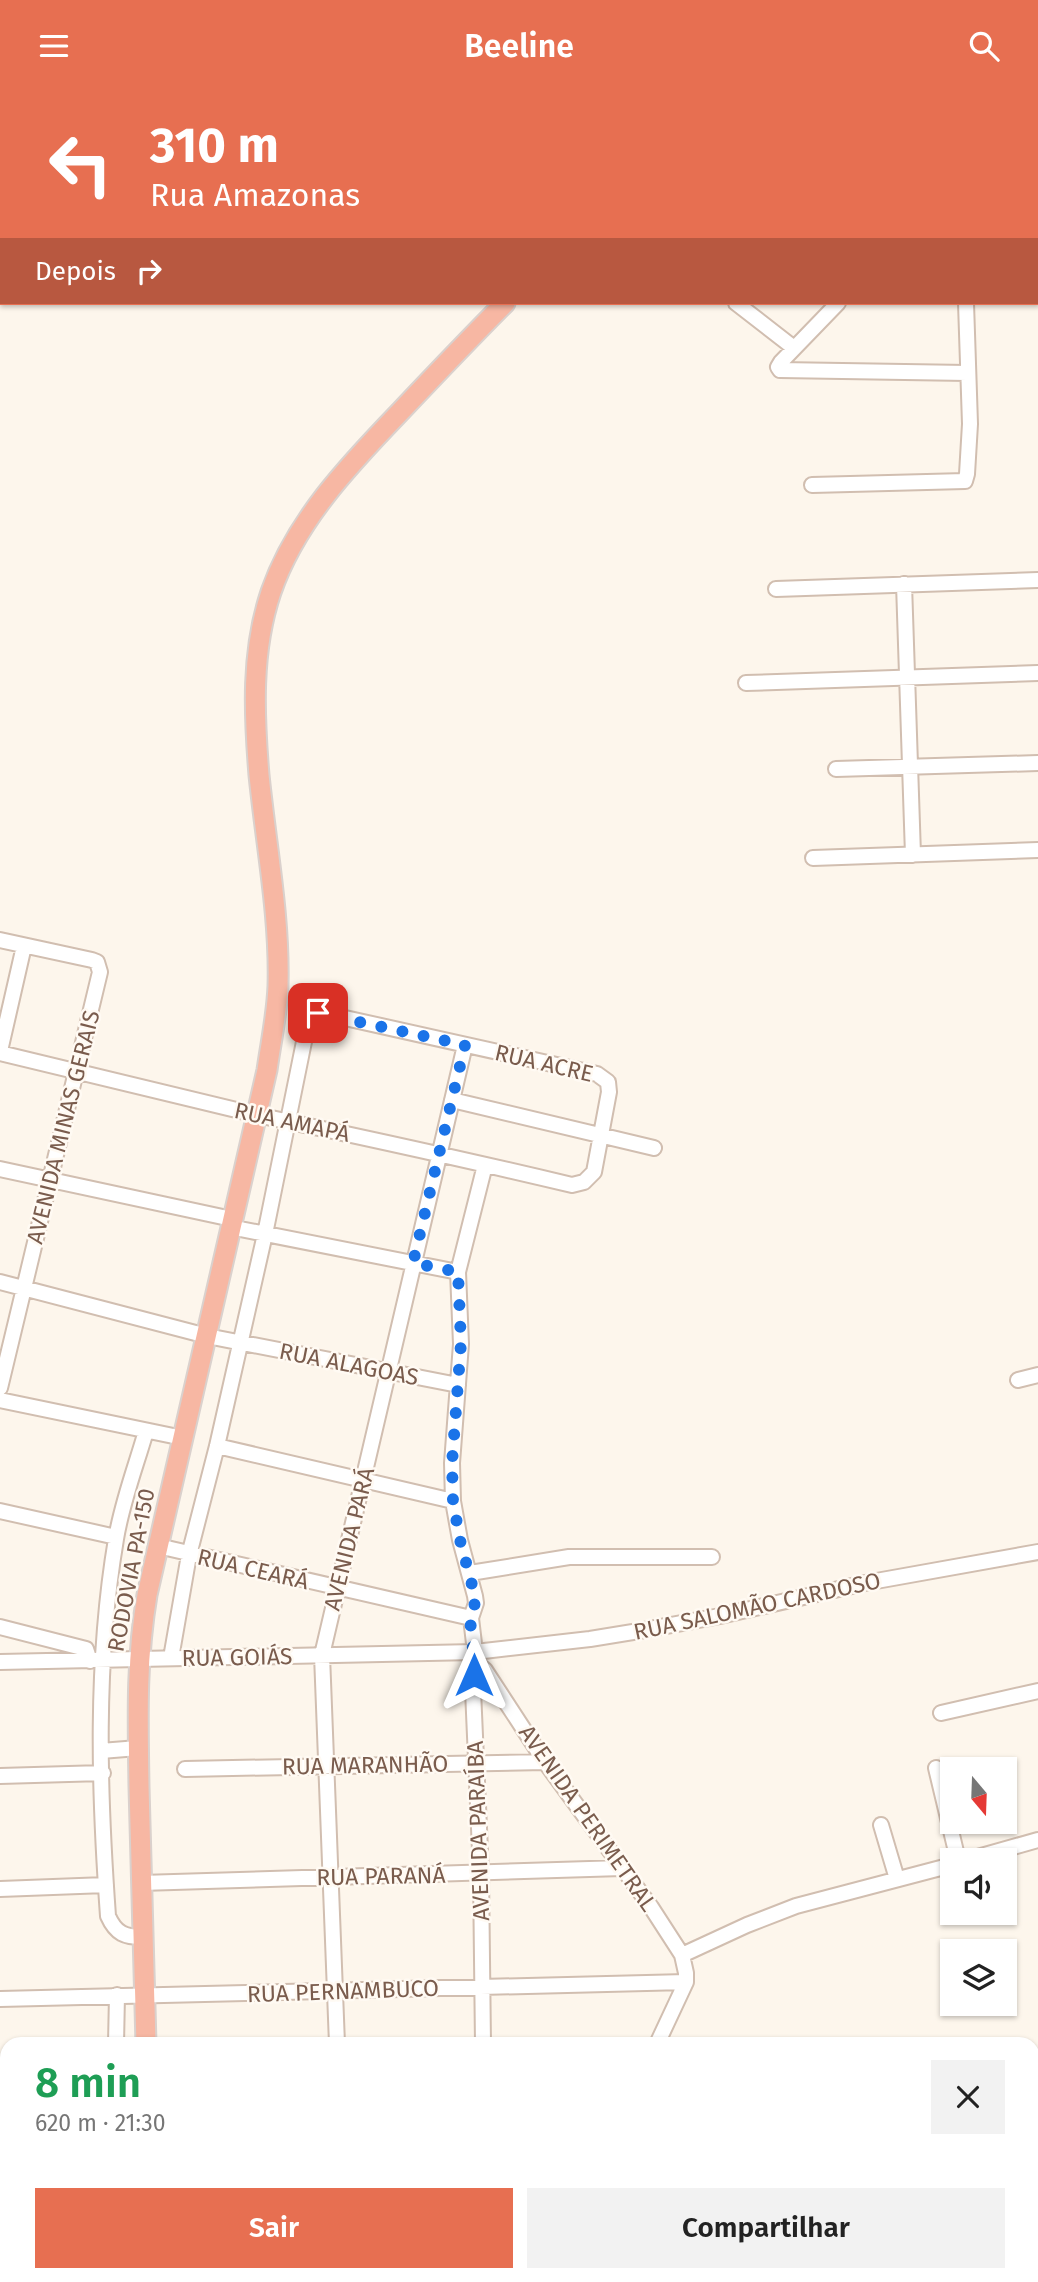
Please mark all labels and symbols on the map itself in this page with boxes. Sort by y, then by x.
pin [288,983,348,1043]
street label: AVENIDA MINAS GERAIS [20,1007,106,1247]
street label: RUA ACRE [492,1038,596,1088]
street label: RUA AMAPÁ [232,1095,353,1148]
street label: RUA ALAGOAS [277,1337,421,1391]
street label: AVENIDA PARÁ [317,1463,381,1613]
street label: RODOVIA PA-150 [101,1486,161,1654]
street label: RUA CEARÁ [195,1542,312,1596]
street label: RUA SALOMÃO CARDOSO [631,1566,883,1646]
position arrow [437,1638,511,1712]
street label: RUA GOIÁS [181,1641,293,1672]
street label: AVENIDA PERIMETRAL [513,1719,663,1917]
street label: AVENIDA PARAÍBA [460,1740,495,1922]
street label: RUA MARANHÃO [282,1750,448,1780]
north arrow [940,1757,1017,1834]
street label: RUA PARANÁ [316,1860,447,1891]
street label: RUA PERNAMBUCO [247,1974,439,2008]

